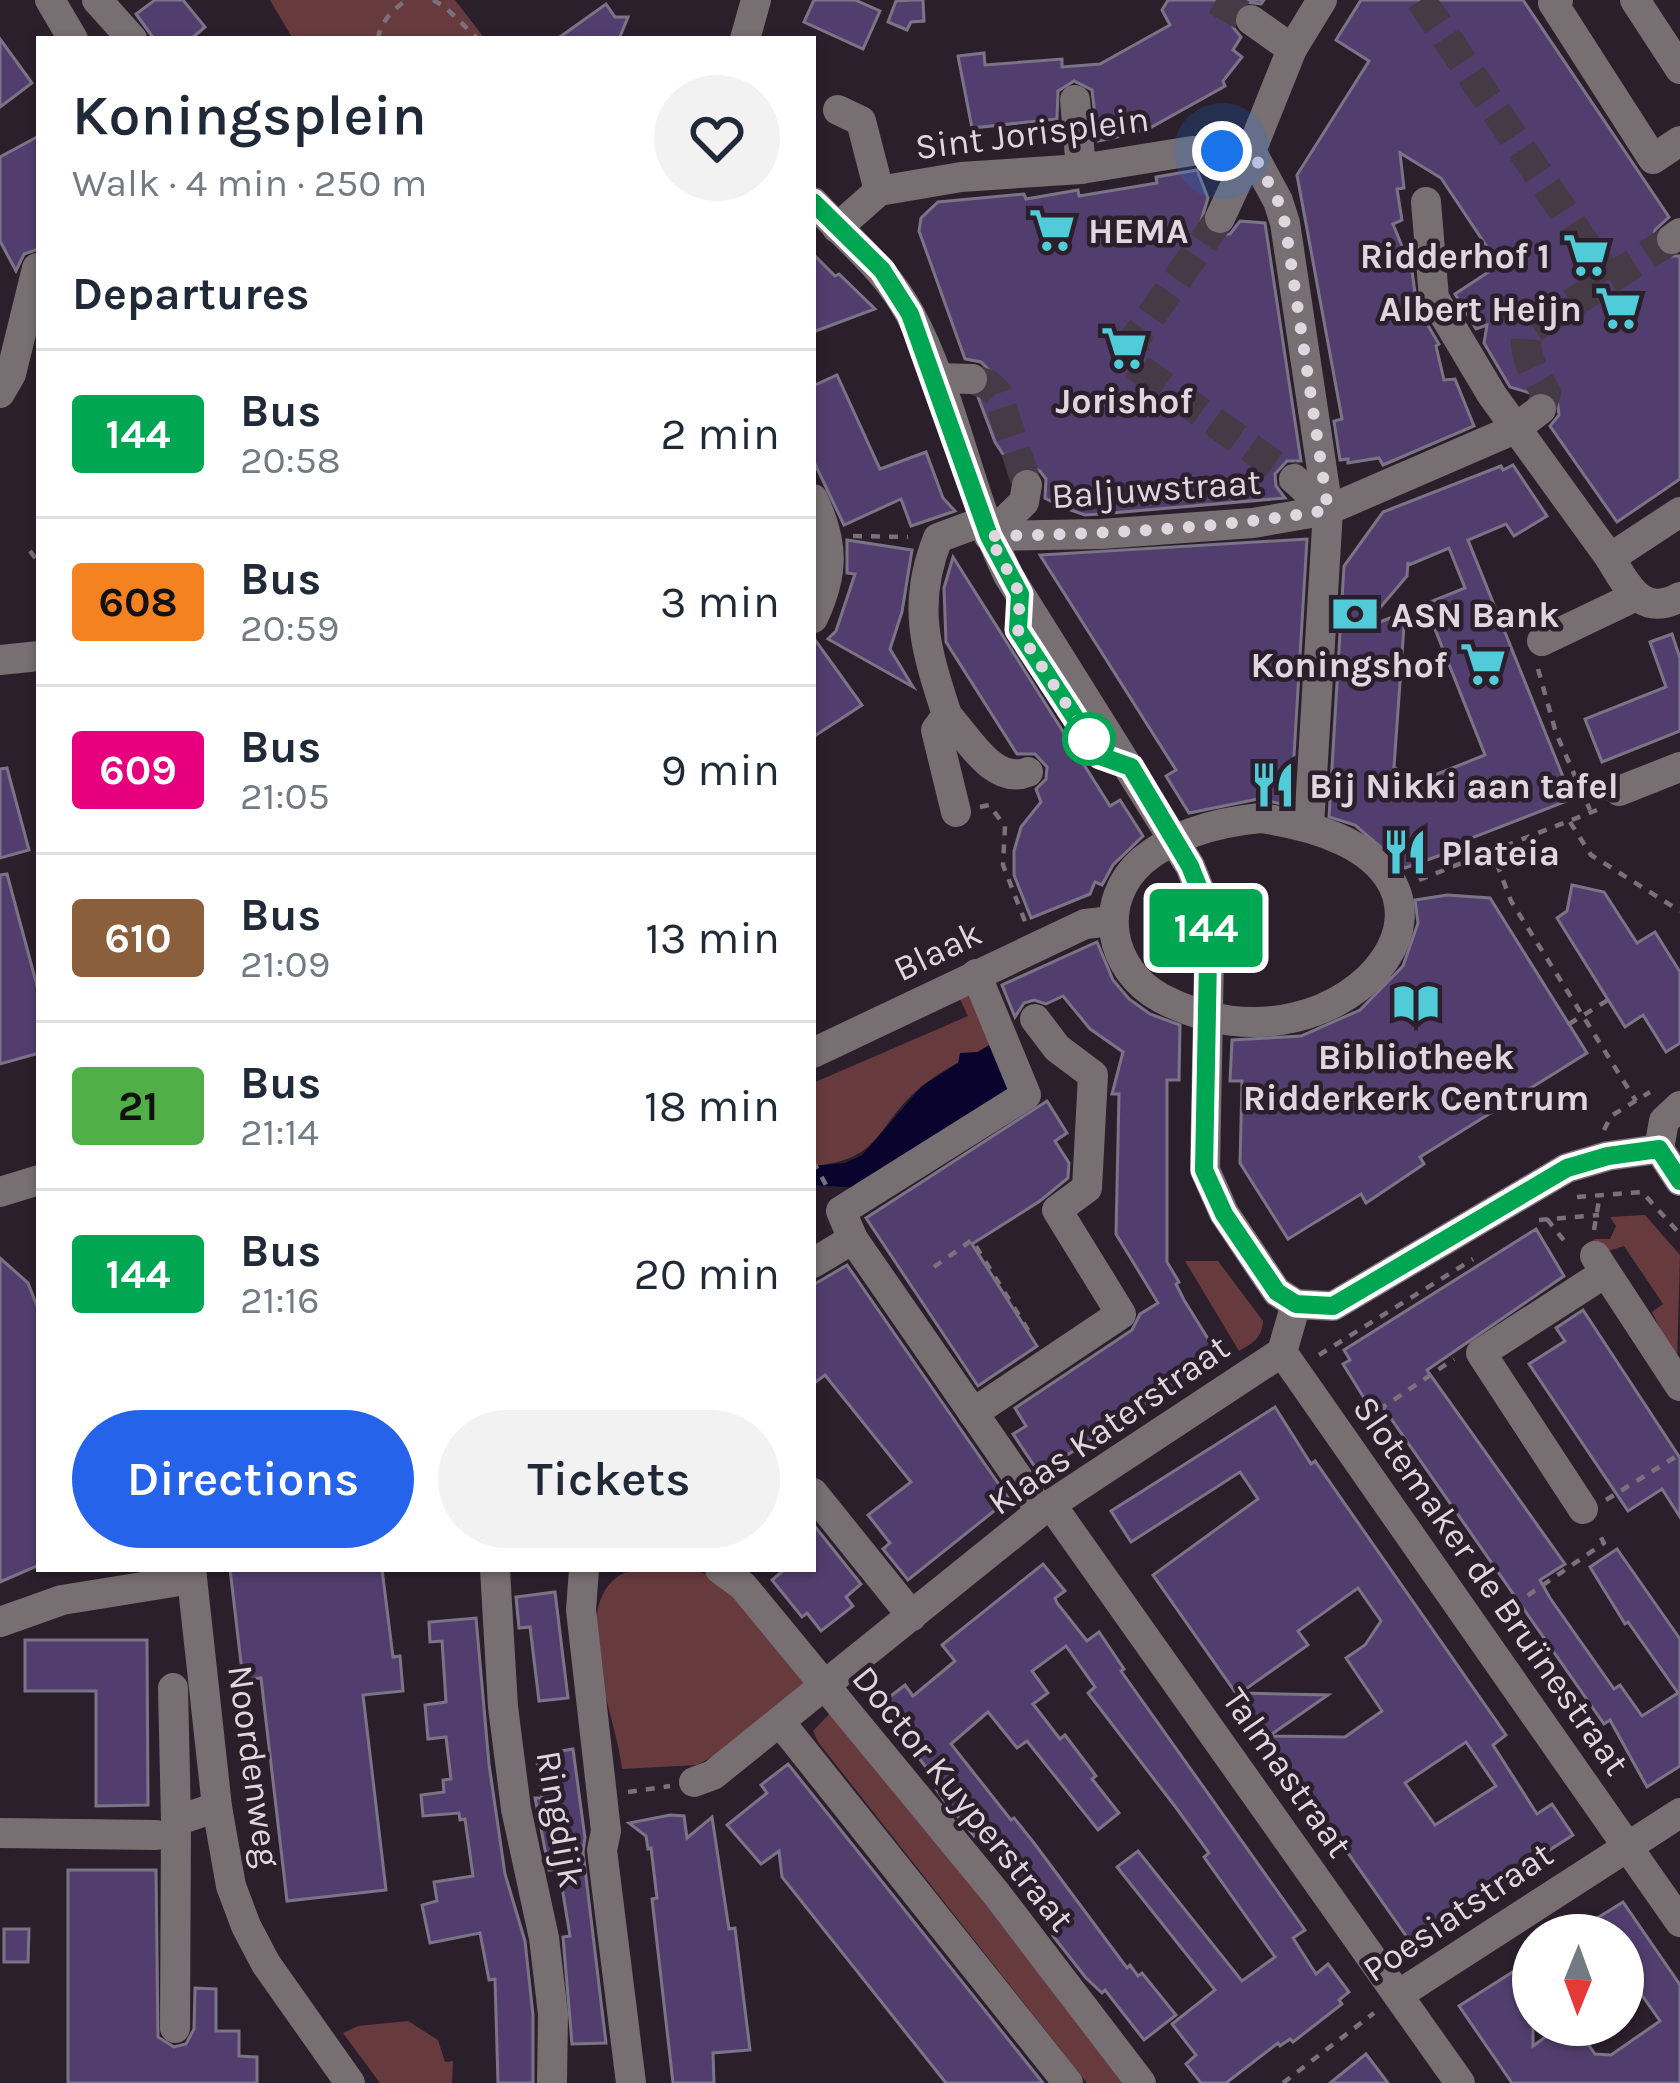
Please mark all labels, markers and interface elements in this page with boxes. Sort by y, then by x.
button: heart [654,75,780,201]
text: Koningsplein [72,82,427,148]
street label: Sint Jorisplein [913,98,1151,168]
your location [1192,121,1252,181]
text: Walk · 4 min · 250 m [72,160,427,206]
supermarket icon: HEMA [1027,205,1077,255]
place label: HEMA [1088,210,1189,252]
supermarket icon: Ridderhof 1 [1561,230,1611,280]
place label: Ridderhof 1 [1360,235,1550,277]
text: Departures [72,268,309,320]
supermarket icon: Albert Heijn [1593,283,1643,333]
place label: Albert Heijn [1379,288,1582,331]
supermarket icon: Jorishof [1099,323,1149,373]
place label: Jorishof [1055,380,1193,422]
text: Bus [240,385,321,437]
text: 2 min [661,408,780,460]
text: 144 [106,409,170,459]
text: 20:58 [240,437,341,483]
street label: Baljuwstraat [1050,461,1262,517]
text: Bus [240,553,321,605]
text: 3 min [660,576,780,628]
text: 608 [98,577,178,627]
bank icon: ASN Bank [1330,589,1380,639]
place label: ASN Bank [1391,594,1560,636]
text: 20:59 [240,605,339,651]
supermarket icon: Koningshof [1458,639,1508,689]
place label: Koningshof [1250,644,1448,687]
unlabelled marker [1064,714,1114,764]
text: Bus [240,721,321,773]
text: 9 min [661,744,780,796]
text: 609 [99,745,177,795]
restaurant icon: Bij Nikki aan tafel [1248,760,1298,810]
place label: Bij Nikki aan tafel [1309,765,1619,808]
text: 21:05 [240,773,330,819]
restaurant icon: Plateia [1380,827,1430,877]
place label: Plateia [1441,832,1560,874]
text: Bus [240,889,321,941]
line badge: 144 [1137,889,1275,967]
text: 144 [1174,903,1238,953]
text: 13 min [645,912,780,964]
street label: Blaak [887,912,988,990]
text: 610 [104,913,172,963]
text: 21:09 [240,941,330,987]
library icon: Bibliotheek Ridderkerk Centrum [1391,978,1441,1028]
place label: Bibliotheek Ridderkerk Centrum [1243,1036,1589,1119]
text: Bus [240,1057,321,1109]
text: 18 min [644,1080,780,1132]
text: 21 [118,1081,158,1131]
text: 21:14 [240,1109,319,1155]
text: Bus [240,1225,321,1277]
text: 20 min [634,1248,780,1300]
text: 144 [106,1249,170,1299]
text: 21:16 [240,1277,320,1323]
street label: Klaas Katerstraat [980,1326,1237,1524]
street label: Slotemaker de Bruïnestraat [1344,1388,1638,1783]
button: Directions [72,1410,414,1548]
button: Tickets [438,1410,780,1548]
street label: Doctor Kuyperstraat [844,1658,1083,1939]
street label: Noordenweg [219,1662,289,1870]
street label: Talmastraat [1214,1680,1361,1865]
street label: Ringdijk [527,1747,593,1891]
street label: Poesiatstraat [1355,1833,1560,1991]
north arrow [1512,1914,1644,2046]
map controls [1512,1914,1644,2046]

